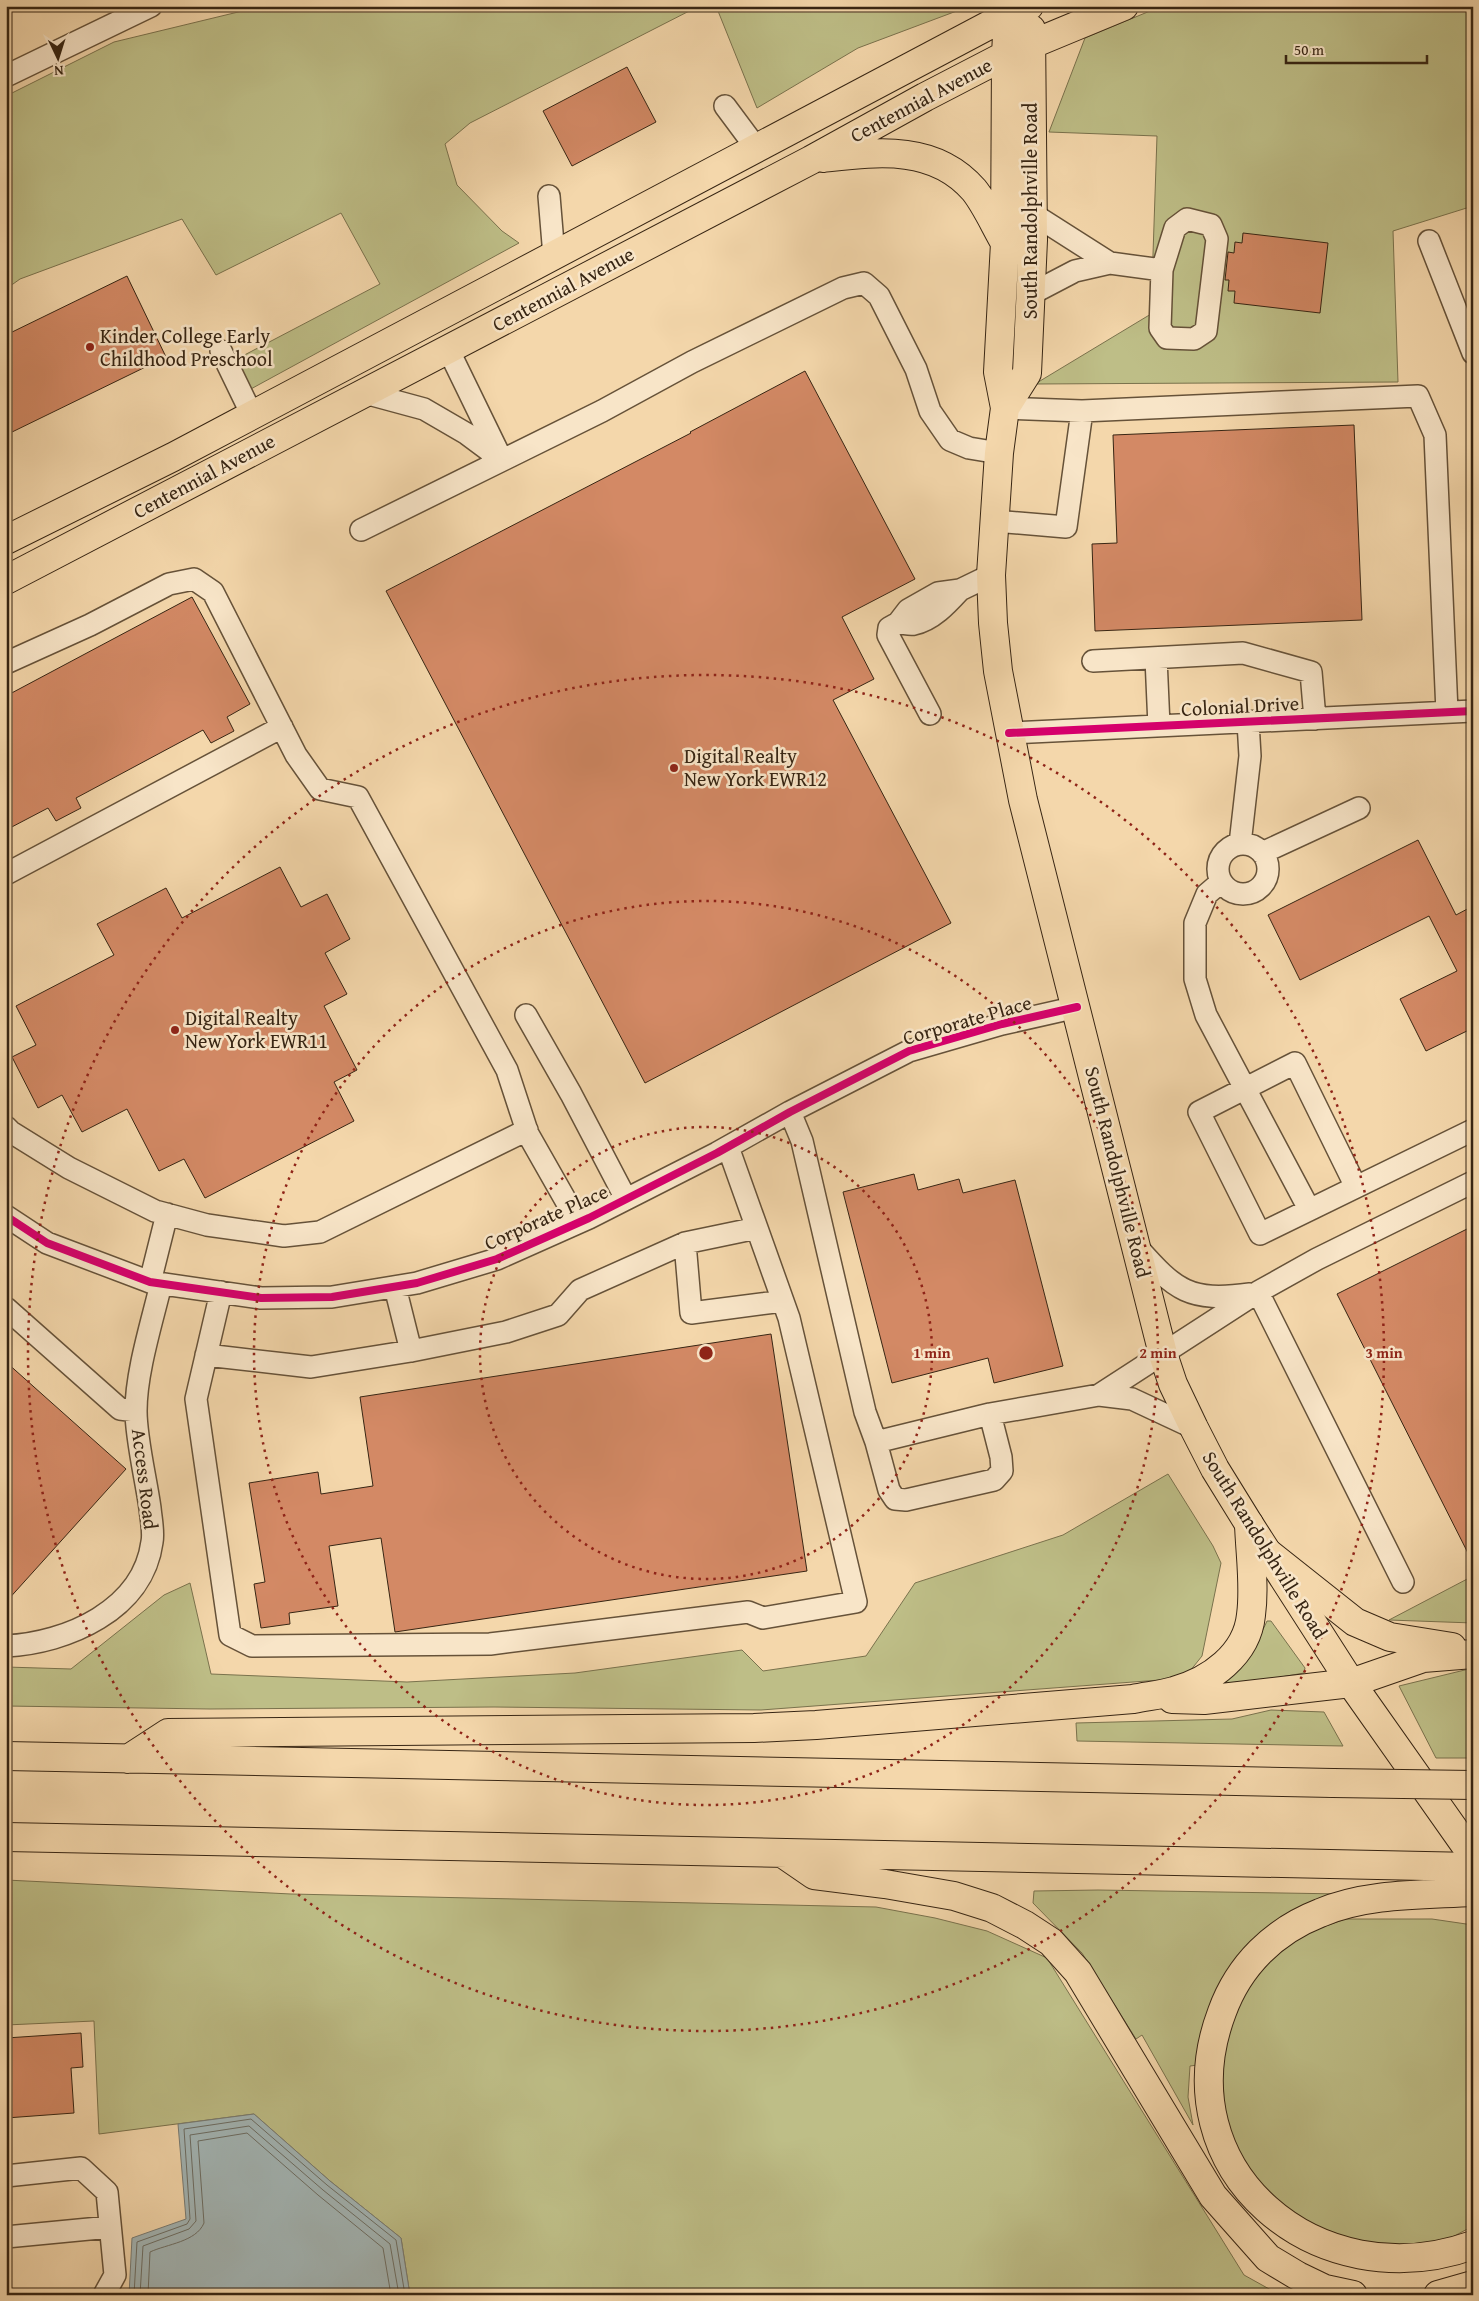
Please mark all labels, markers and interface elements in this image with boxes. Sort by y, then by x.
north arrow [32,32,82,82]
scale bar [1286,32,1428,64]
text: 50 m [1294,39,1325,60]
street label: Centennial Avenue [845,50,997,149]
text: N [53,61,64,81]
street label: South Randolphville Road [1015,102,1044,319]
street label: Centennial Avenue [487,239,639,338]
place label: Kinder College Early Childhood Preschool [100,321,273,373]
marker: Kinder College Early Childhood Preschool [84,341,96,353]
street label: Centennial Avenue [128,426,280,525]
street label: Colonial Drive [1180,688,1300,723]
place label: Digital Realty New York EWR12 [684,741,827,793]
marker: Digital Realty New York EWR12 [668,762,680,774]
street label: Corporate Place [899,987,1035,1052]
place label: Digital Realty New York EWR11 [185,1003,328,1055]
marker: Digital Realty New York EWR11 [169,1024,181,1036]
street label: South Randolphville Road [1078,1063,1159,1281]
street label: Corporate Place [479,1176,612,1257]
text: 1 min [913,1342,951,1363]
text: 2 min [1139,1342,1177,1363]
text: 3 min [1365,1342,1403,1363]
centre of rings [697,1344,715,1362]
street label: Access Road [125,1427,166,1531]
street label: South Randolphville Road [1196,1445,1335,1645]

